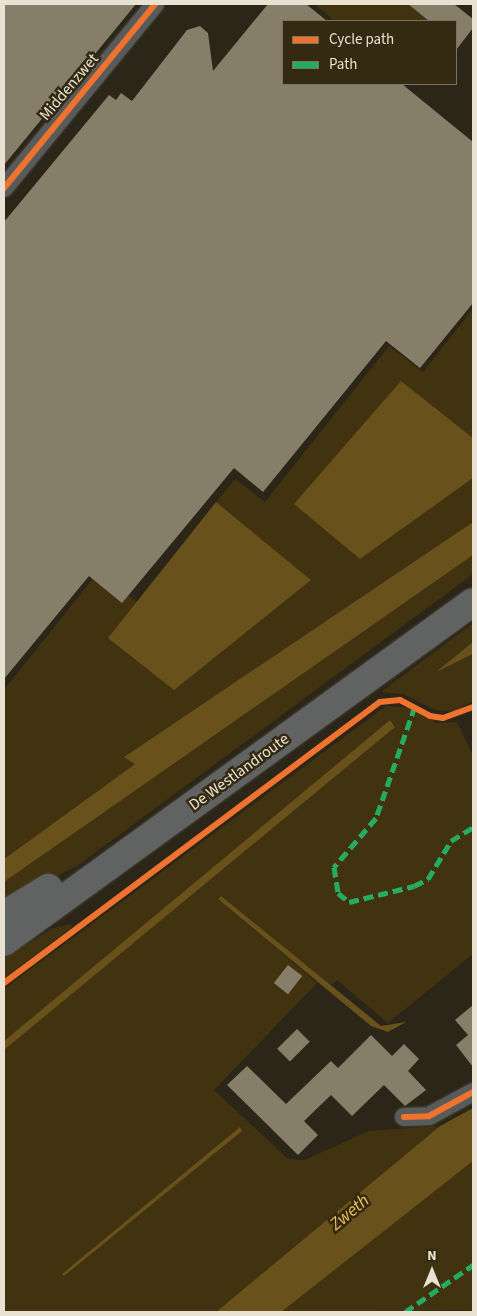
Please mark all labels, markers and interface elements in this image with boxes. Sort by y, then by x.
legend [282,20,457,85]
text: Cycle path [329,29,394,50]
street label: Middenzwet [35,50,103,124]
text: Path [329,54,357,75]
street label: De Westlandroute [185,729,293,815]
water label: Zweth [326,1190,374,1236]
north arrow [407,1246,457,1296]
text: N [427,1246,437,1266]

